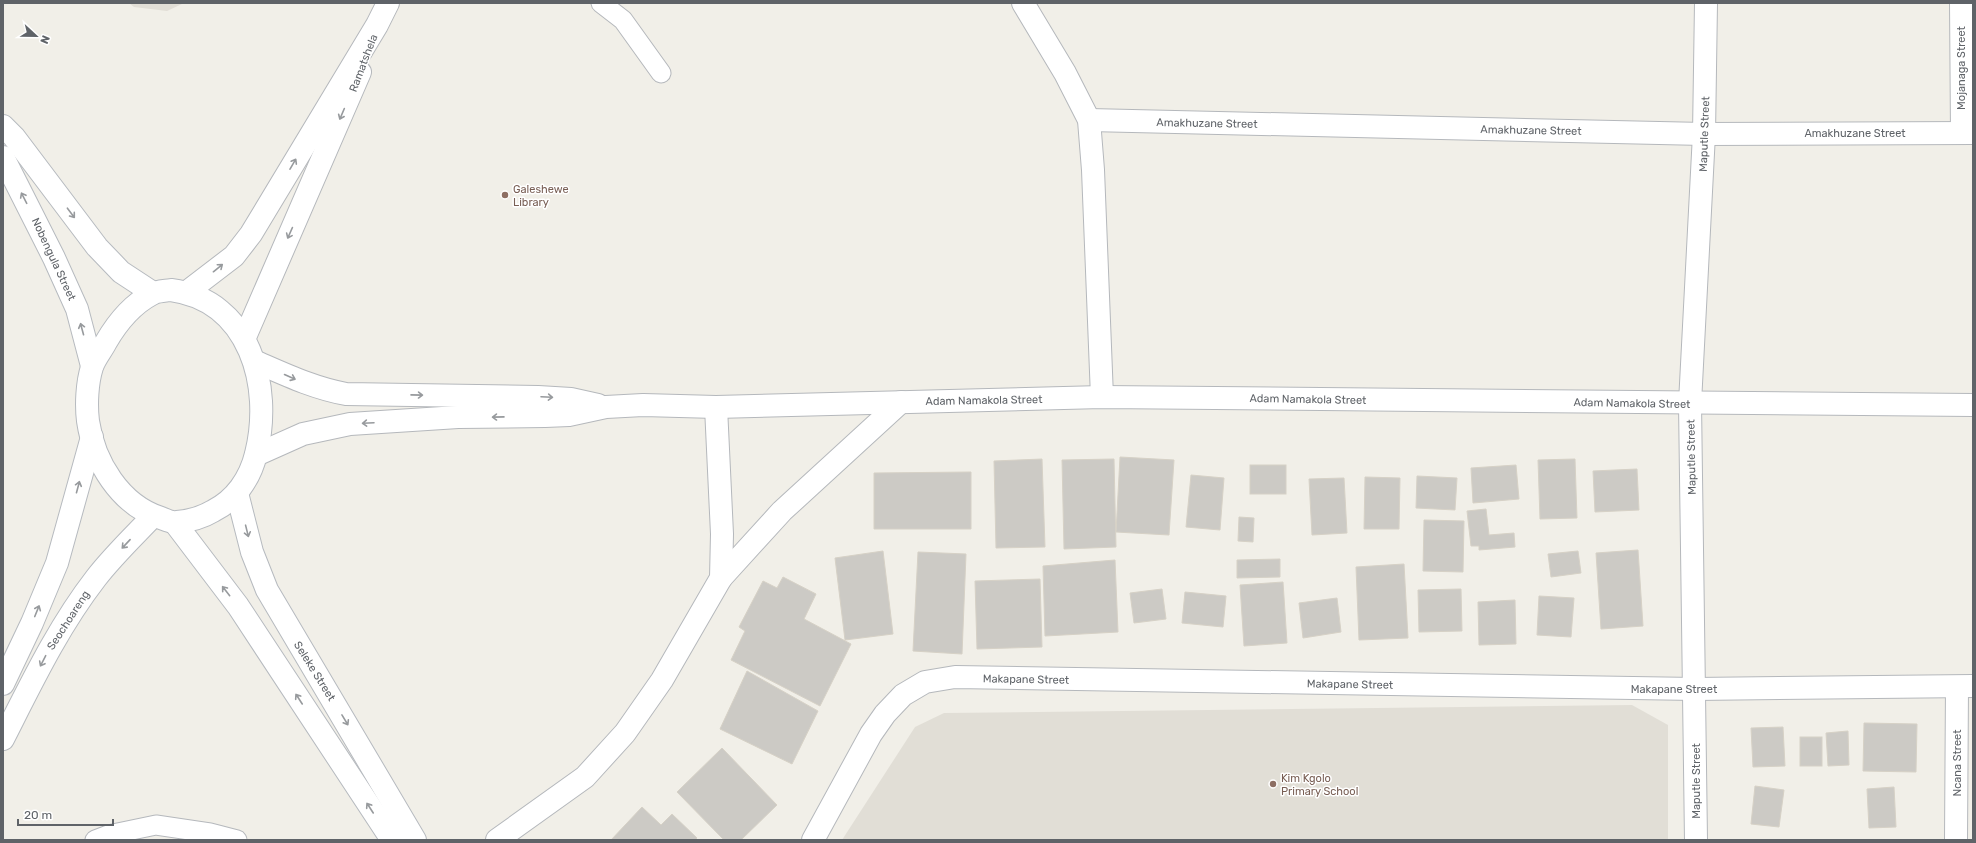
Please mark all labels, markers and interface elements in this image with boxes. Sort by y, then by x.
north arrow [16,16,56,56]
street label: Mojanaga Street [1955,25,1968,110]
text: N [37,33,52,46]
street label: Ramatshela [347,33,380,94]
street label: Maputle Street [1697,95,1712,172]
one-way arrow [338,108,346,120]
street label: Amakhuzane Street [1156,116,1258,131]
street label: Amakhuzane Street [1480,123,1582,138]
street label: Amakhuzane Street [1804,127,1906,140]
one-way arrow [290,158,298,170]
place label: Galeshewe Library [513,183,569,209]
marker: Galeshewe Library [500,190,510,200]
one-way arrow [19,192,27,204]
one-way arrow [67,207,76,218]
street label: Nobengula Street [29,216,79,303]
one-way arrow [286,227,294,239]
one-way arrow [213,264,223,273]
one-way arrow [78,322,85,335]
one-way arrow [284,374,296,381]
one-way arrow [410,391,423,399]
street label: Adam Namakola Street [1249,392,1367,407]
street label: Adam Namakola Street [925,393,1043,408]
one-way arrow [540,394,553,401]
street label: Adam Namakola Street [1573,396,1691,411]
one-way arrow [492,413,505,421]
street label: Maputle Street [1684,418,1699,495]
one-way arrow [362,419,375,426]
one-way arrow [75,481,82,494]
one-way arrow [243,524,251,537]
one-way arrow [121,539,131,549]
one-way arrow [222,585,231,596]
street label: Seochoareng [44,588,92,652]
one-way arrow [34,605,42,617]
street label: Seleke Street [291,639,338,704]
one-way arrow [39,655,46,667]
street label: Makapane Street [983,672,1070,687]
street label: Makapane Street [1307,677,1394,692]
street label: Makapane Street [1631,683,1718,696]
one-way arrow [294,693,302,705]
one-way arrow [341,714,349,725]
street label: Ncana Street [1951,729,1964,797]
street label: Maputle Street [1690,743,1703,819]
place label: Kim Kgolo Primary School [1281,772,1358,798]
marker: Kim Kgolo Primary School [1268,779,1278,789]
scale bar [18,801,113,827]
one-way arrow [365,802,373,814]
text: 20 m [24,808,52,822]

